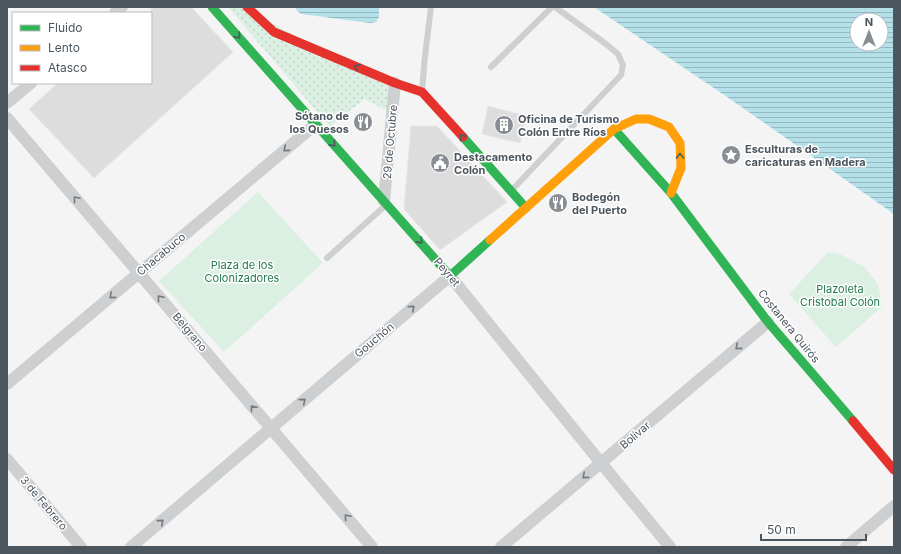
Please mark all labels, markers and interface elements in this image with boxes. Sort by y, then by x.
legend [12,12,152,84]
north arrow [849,12,889,52]
text: N [865,15,873,29]
text: Fluido [48,20,83,35]
one-way arrow [233,31,240,39]
text: Lento [48,40,80,55]
text: Atasco [48,60,87,75]
one-way arrow [354,64,361,72]
street label: 29 de Octubre [380,104,400,180]
place label: Sótano de los Quesos [289,109,349,136]
restaurant icon: Sótano de los Quesos [352,111,374,133]
place label: Oficina de Turismo Colón Entre Ríos [518,112,619,139]
building icon: Oficina de Turismo Colón Entre Ríos [493,114,515,136]
one-way arrow [460,134,467,142]
one-way arrow [329,139,336,147]
place label: Esculturas de caricaturas en Madera [745,142,866,169]
place icon: Esculturas de caricaturas en Madera [720,144,742,166]
one-way arrow [283,145,291,152]
place label: Destacamento Colón [454,150,532,177]
public building icon: Destacamento Colón [429,152,451,174]
one-way arrow [676,153,685,159]
place label: Bodegón del Puerto [572,190,627,217]
restaurant icon: Bodegón del Puerto [547,192,569,214]
one-way arrow [74,196,81,203]
street label: Chacabuco [134,229,189,278]
one-way arrow [415,236,422,244]
street label: Peyret [431,255,463,290]
park label: Plaza de los Colonizadores [205,258,280,285]
park label: Plazoleta Cristobal Colón [800,282,880,309]
street label: Costanera Quirós [755,286,823,366]
one-way arrow [109,292,116,299]
one-way arrow [158,295,165,303]
one-way arrow [408,305,415,312]
street label: Belgrano [170,310,211,355]
street label: Gouchón [351,319,397,361]
one-way arrow [736,343,743,350]
one-way arrow [298,399,305,406]
one-way arrow [251,405,258,412]
street label: Bolívar [617,418,653,452]
one-way arrow [583,472,590,479]
street label: 3 de Febrero [17,473,71,533]
one-way arrow [344,515,351,522]
scale bar [761,516,866,542]
one-way arrow [156,519,164,526]
text: 50 m [767,522,796,537]

